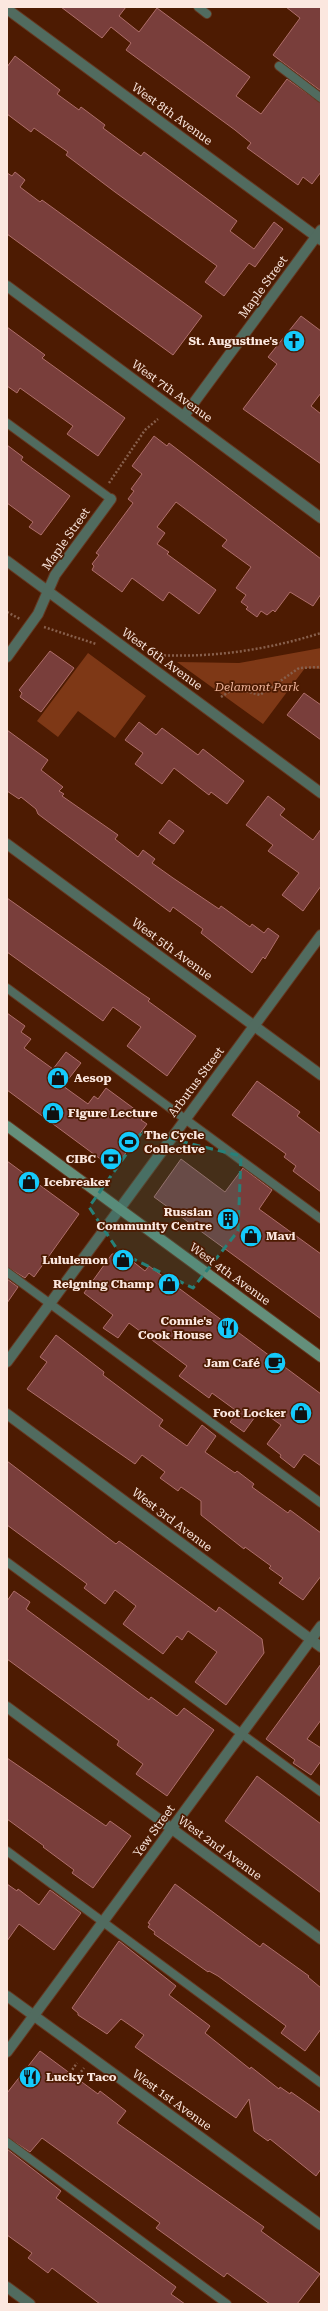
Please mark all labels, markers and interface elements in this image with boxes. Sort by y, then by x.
street label: West 8th Avenue [129,80,215,148]
street label: Maple Street [236,253,291,321]
church icon: St. Augustine's [281,328,307,354]
place label: St. Augustine's [189,334,278,348]
street label: West 7th Avenue [129,357,215,425]
street label: Maple Street [39,504,93,573]
street label: West 6th Avenue [119,625,205,693]
park label: Delamont Park [214,680,300,694]
street label: West 5th Avenue [129,915,215,983]
street label: Arbutus Street [165,1044,227,1120]
shop icon: Aesop [45,1065,71,1091]
place label: Aesop [74,1071,112,1085]
shop icon: Figure Lecture [40,1100,66,1126]
place label: Figure Lecture [68,1106,157,1120]
place label: The Cycle Collective [144,1128,205,1156]
sports icon: The Cycle Collective [116,1129,142,1155]
bank icon: CIBC [98,1146,124,1172]
place label: CIBC [66,1152,97,1166]
shop icon: Icebreaker [16,1169,42,1195]
place label: Icebreaker [44,1175,111,1189]
place label: Russian Community Centre [96,1205,212,1233]
building icon: Russian Community Centre [215,1206,241,1232]
shop icon: Mavi [238,1223,264,1249]
place label: Mavi [266,1229,296,1243]
street label: West 4th Avenue [187,1240,273,1308]
shop icon: Lululemon [110,1247,136,1273]
place label: Lululemon [42,1253,108,1267]
shop icon: Reigning Champ [156,1271,182,1297]
place label: Reigning Champ [53,1277,154,1291]
place label: Connie's Cook House [138,1314,212,1342]
restaurant icon: Connie's Cook House [215,1315,241,1341]
cafe icon: Jam Café [262,1350,288,1376]
place label: Jam Café [204,1356,260,1370]
shop icon: Foot Locker [288,1400,314,1426]
place label: Foot Locker [213,1406,287,1420]
street label: West 3rd Avenue [129,1485,215,1555]
street label: Yew Street [130,1802,178,1860]
street label: West 2nd Avenue [176,1813,265,1883]
restaurant icon: Lucky Taco [17,2064,43,2090]
street label: West 1st Avenue [130,2067,215,2134]
place label: Lucky Taco [46,2070,117,2084]

